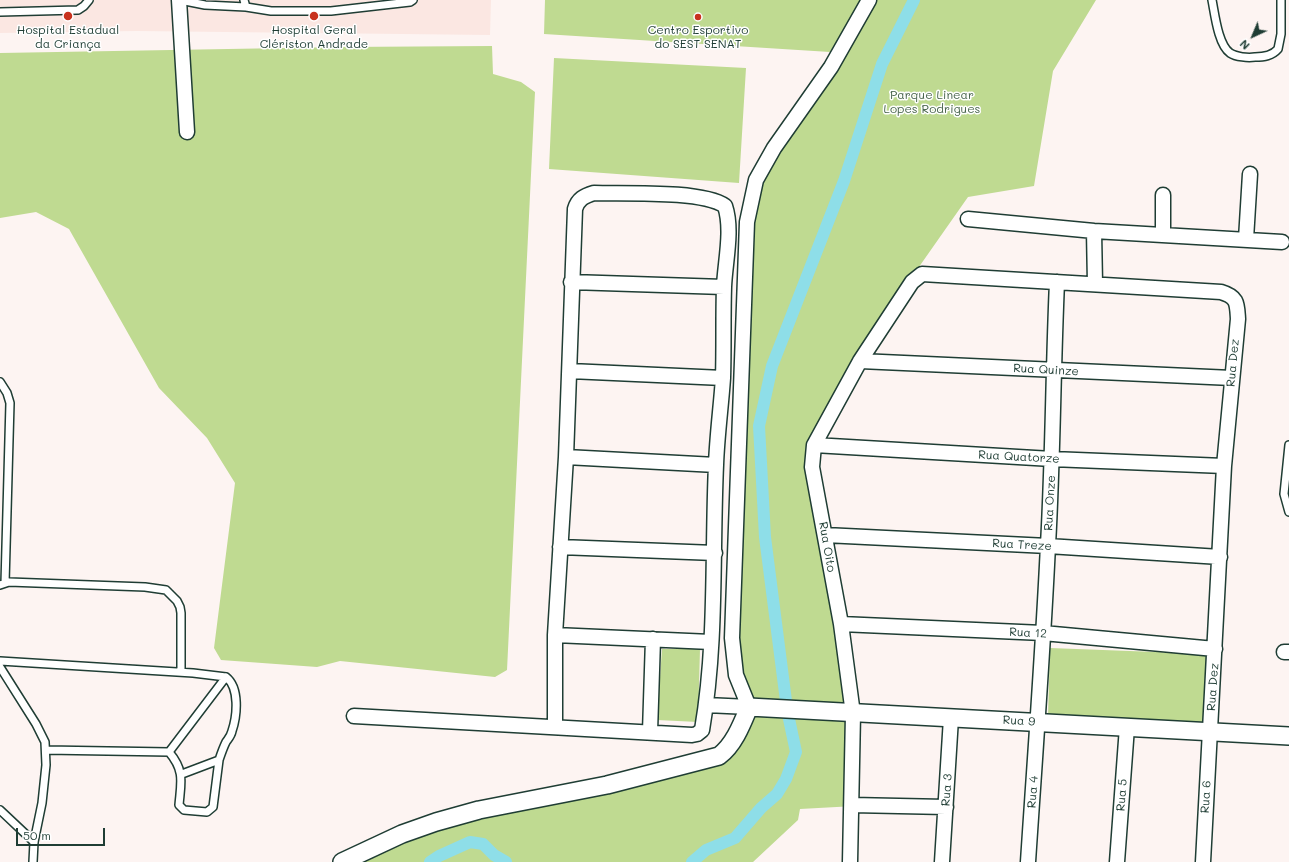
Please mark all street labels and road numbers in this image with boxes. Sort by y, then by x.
street label: Rua Dez [1224,339,1242,387]
street label: Rua Quinze [1013,361,1079,379]
street label: Rua Quatorze [978,448,1060,466]
street label: Rua Onze [1041,475,1059,531]
street label: Rua Oito [815,521,839,573]
street label: Rua Treze [992,536,1052,554]
street label: Rua 12 [1009,625,1047,641]
street label: Rua Dez [1204,663,1222,711]
street label: Rua 9 [1002,713,1036,729]
street label: Rua 3 [939,773,955,807]
street label: Rua 4 [1025,775,1041,809]
street label: Rua 5 [1114,778,1130,812]
street label: Rua 6 [1198,780,1214,814]

